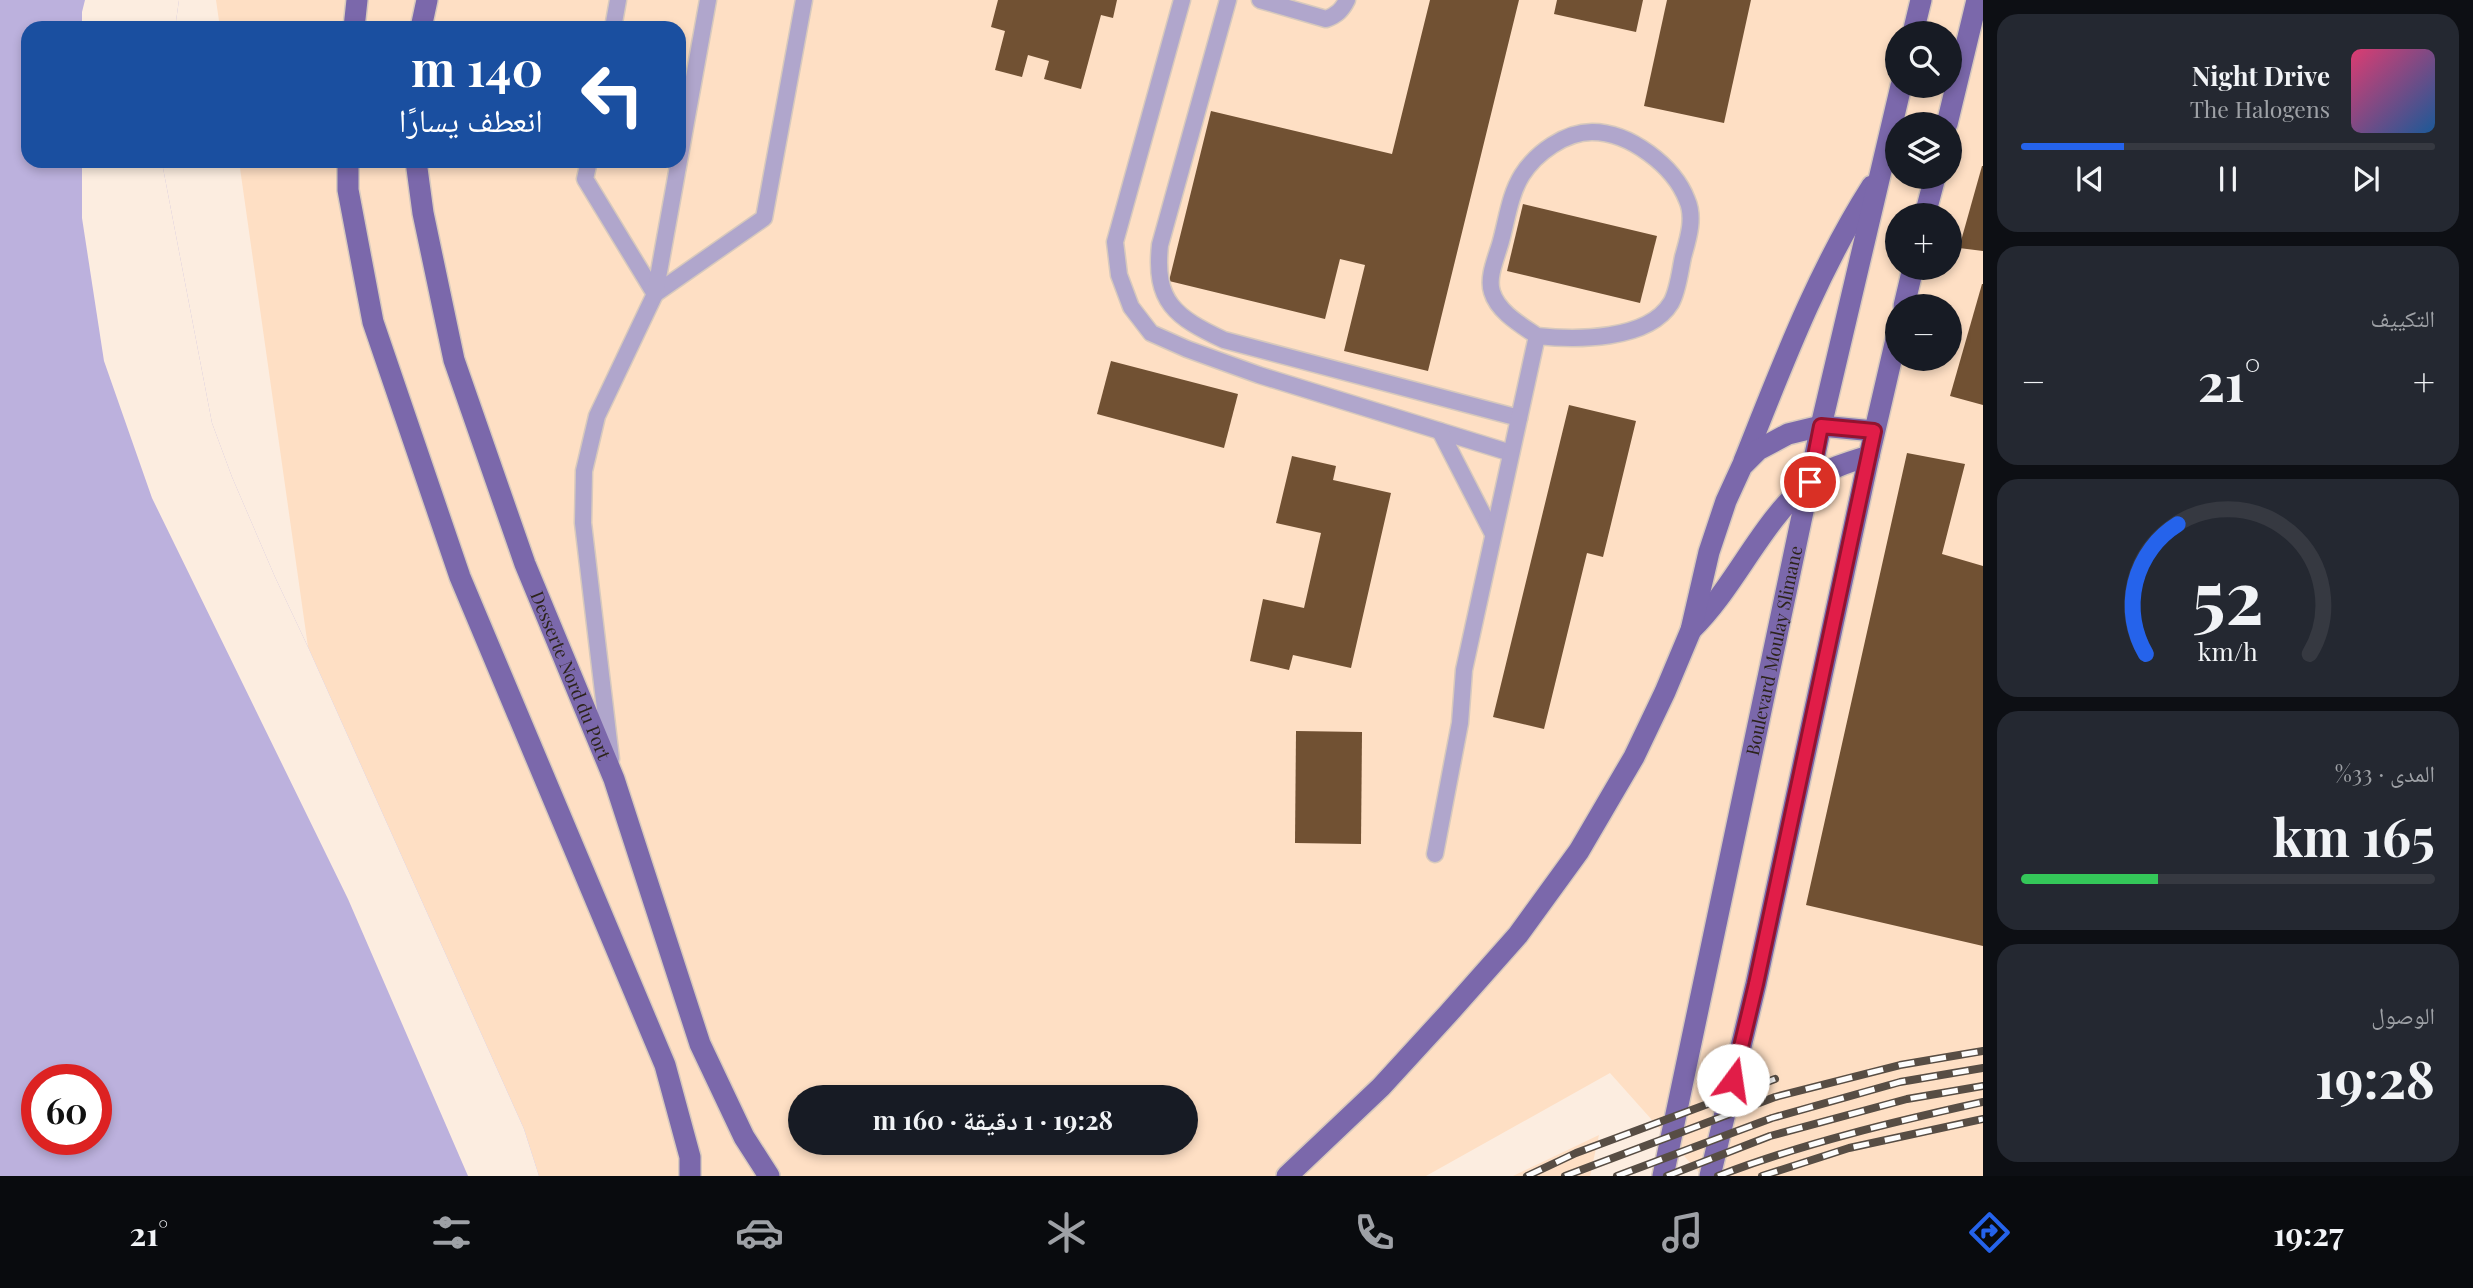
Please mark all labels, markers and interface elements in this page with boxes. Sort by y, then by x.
map controls [1885,21,1962,371]
button: search [1885,21,1962,98]
text: 140 m [411,34,543,99]
icon: left [567,49,658,140]
text: Night Drive [2192,58,2330,93]
text: The Halogens [2190,93,2330,124]
text: انعطف يسارًا [399,97,543,140]
button: layers [1885,112,1962,189]
icon: previous [2071,160,2109,198]
icon: pause [2209,160,2247,198]
icon: next [2347,160,2385,198]
button: + [1885,203,1962,280]
button: − [1885,294,1962,371]
text: التكييف [2370,302,2435,333]
text: 21° [2198,346,2261,415]
text: − [2021,355,2046,406]
text: + [2413,355,2435,406]
pin [1780,452,1840,512]
icon: arrive [1791,463,1829,501]
street label: Boulevard Moulay Slimane [1740,544,1807,758]
text: 52 [2192,545,2264,642]
street label: Desserte Nord du Port [525,587,617,764]
text: km/h [2198,634,2258,667]
text: المدى · 33% [2335,757,2435,788]
text: 165 km [2272,801,2435,870]
text: الوصول [2371,999,2435,1030]
position arrow [1696,1043,1770,1117]
text: 19:28 [2315,1043,2435,1112]
speed limit sign: 60 [21,1064,112,1155]
text: 19:28 · 1 دقيقة · 160 m [873,1102,1113,1137]
icon: filters [427,1208,476,1257]
icon: car [735,1208,784,1257]
icon: climate [1042,1208,1091,1257]
icon: phone [1350,1208,1399,1257]
icon: music [1658,1208,1707,1257]
icon: directions [1965,1208,2014,1257]
text: 21° [129,1211,168,1254]
text: 19:27 [2273,1211,2344,1254]

